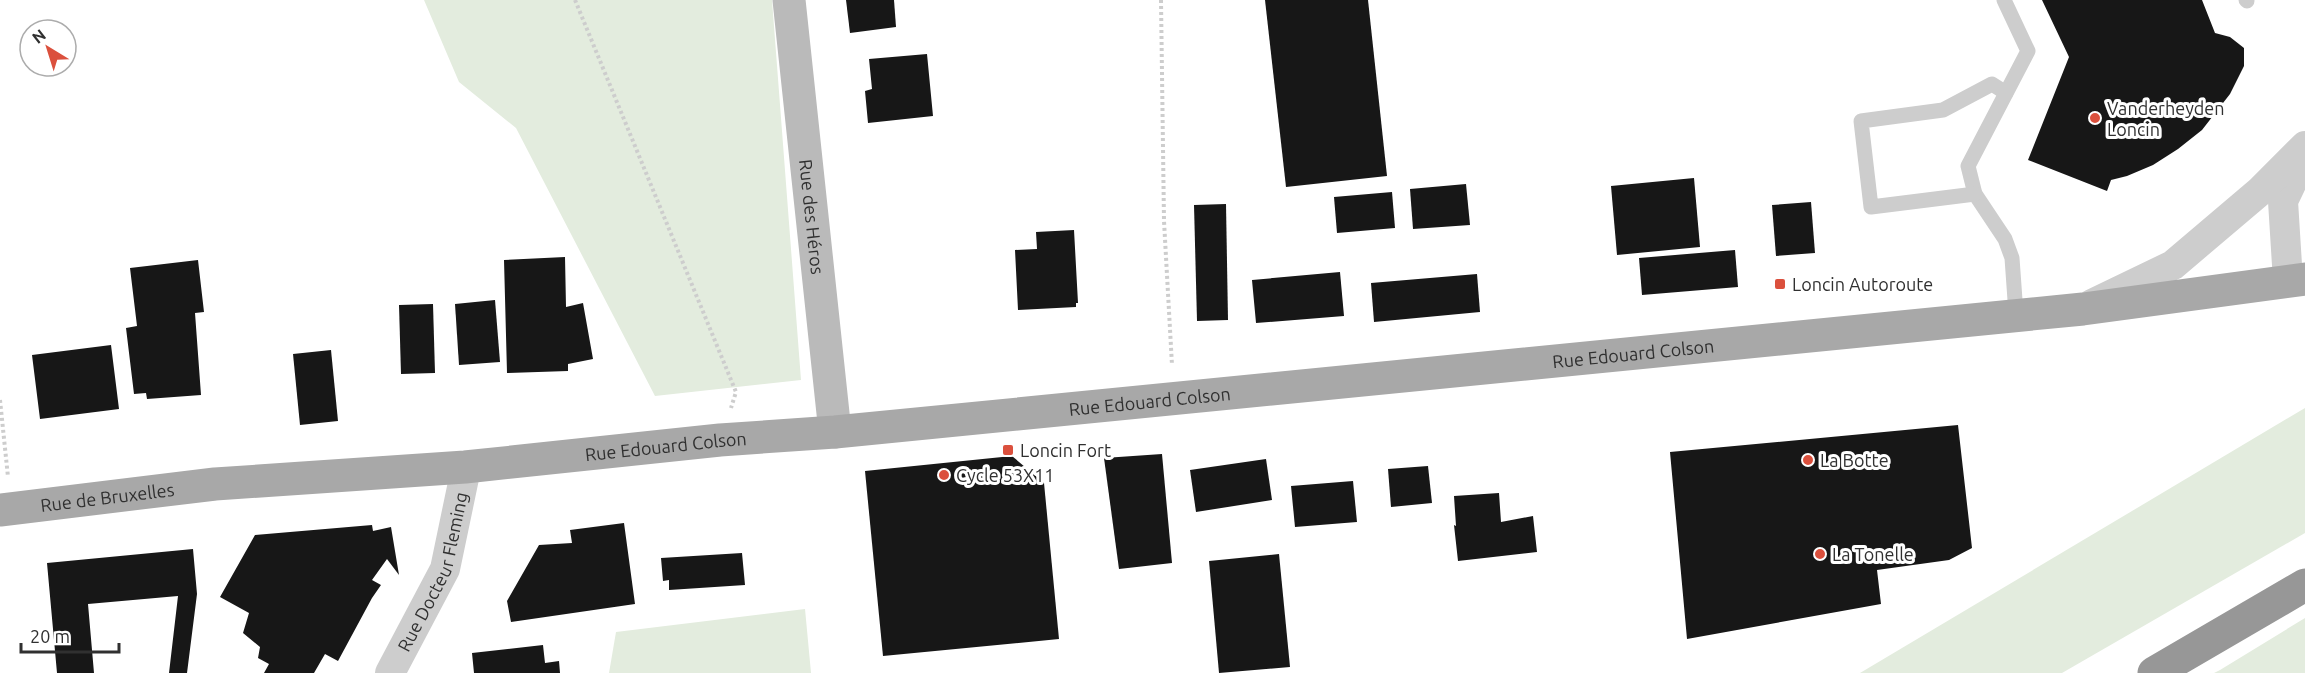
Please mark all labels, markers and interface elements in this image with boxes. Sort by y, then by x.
north arrow [18,18,78,78]
text: N [29,25,49,47]
place label: Vanderheyden Loncin [2107,98,2225,139]
marker: Vanderheyden Loncin [2088,111,2102,125]
street label: Rue des Héros [796,158,828,275]
place label: Loncin Autoroute [1792,274,1933,294]
marker: Loncin Autoroute [1773,277,1787,291]
street label: Rue Edouard Colson [1551,335,1715,371]
street label: Rue Edouard Colson [1068,383,1231,419]
street label: Rue Edouard Colson [584,428,747,464]
place label: Loncin Fort [1020,440,1111,460]
marker: Loncin Fort [1001,443,1015,457]
place label: La Botte [1820,450,1889,470]
marker: La Botte [1801,453,1815,467]
place label: Cycle 53X11 [956,465,1055,485]
marker: Cycle 53X11 [937,468,951,482]
street label: Rue de Bruxelles [39,479,175,515]
street label: Rue Docteur Fleming [393,490,471,655]
place label: La Tonelle [1832,544,1914,564]
marker: La Tonelle [1813,547,1827,561]
scale bar [21,616,118,654]
text: 20 m [30,626,70,646]

